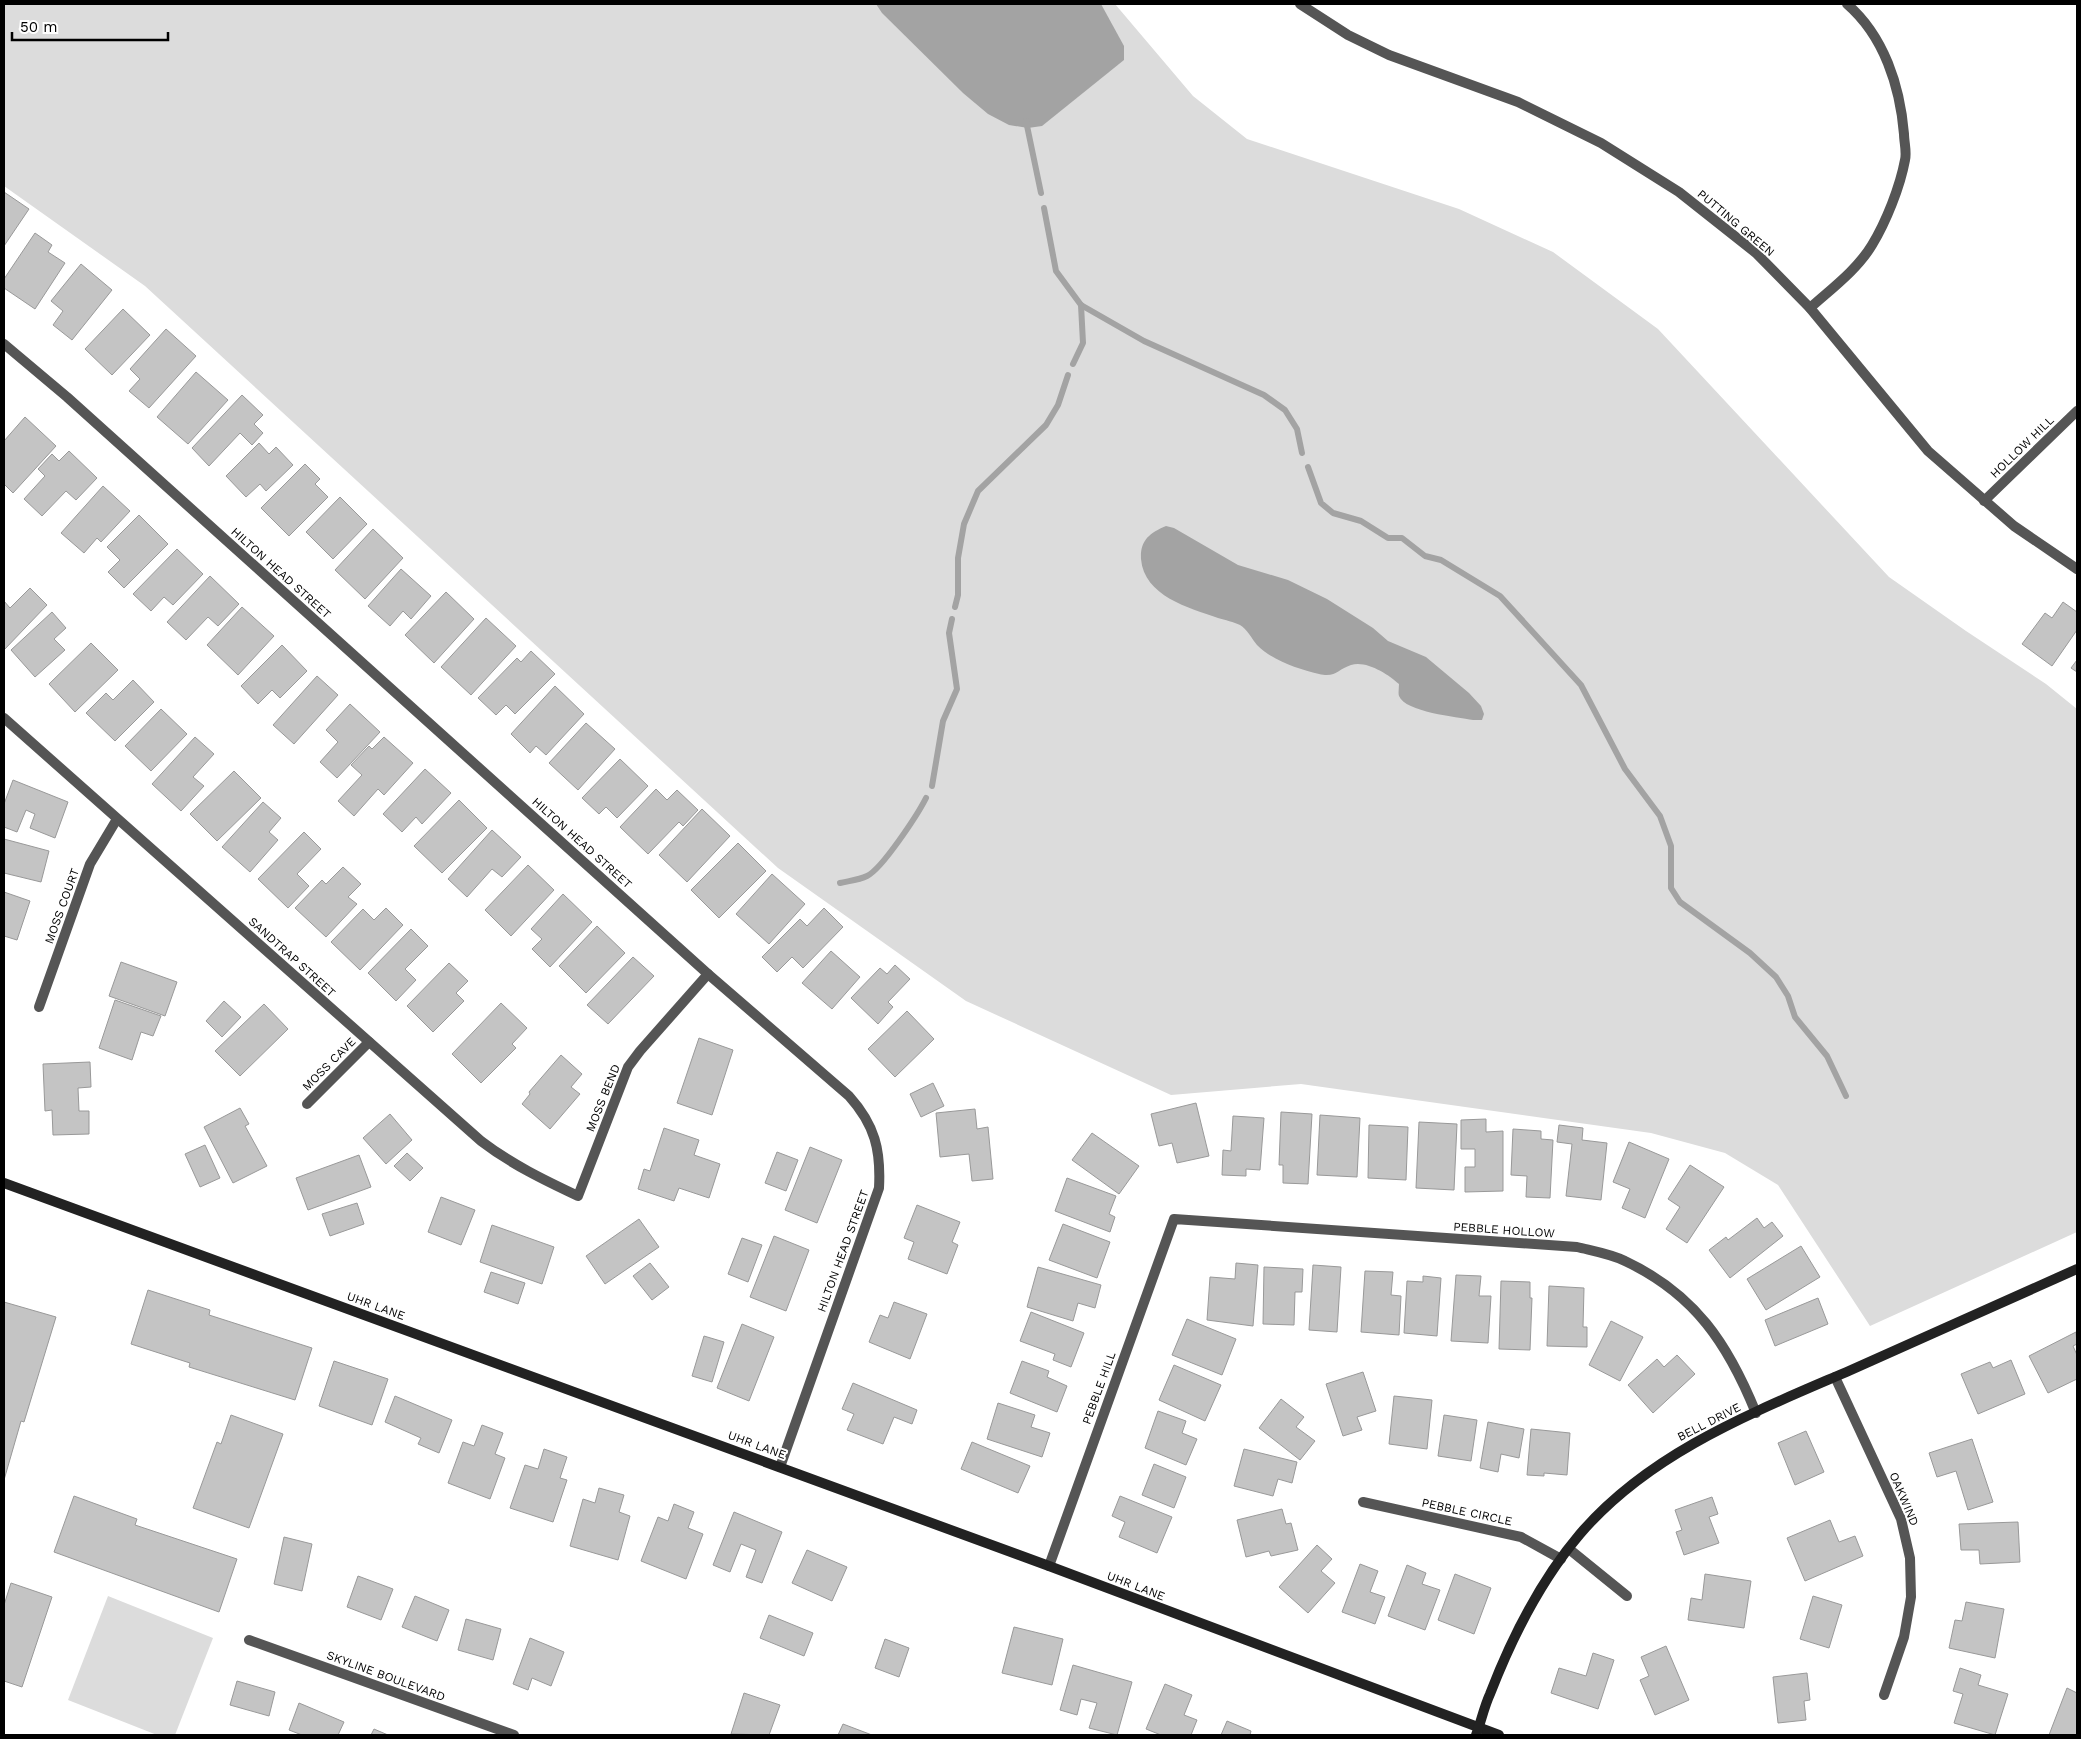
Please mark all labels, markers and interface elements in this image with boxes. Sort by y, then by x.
scale bar [12,10,169,42]
text: 50 m [20,18,57,36]
street label: PUTTING GREEN [1695,187,1777,259]
street label: HOLLOW HILL [1987,413,2057,481]
street label: HILTON HEAD STREET [228,525,334,621]
street label: HILTON HEAD STREET [529,795,635,891]
street label: MOSS COURT [42,866,82,946]
street label: SANDTRAP STREET [246,914,338,1000]
street label: MOSS CAVE [299,1034,359,1094]
street label: MOSS BEND [583,1062,623,1134]
street label: HILTON HEAD STREET [814,1188,872,1314]
street label: PEBBLE HOLLOW [1453,1219,1556,1241]
street label: UHR LANE [345,1289,407,1323]
street label: PEBBLE HILL [1079,1350,1119,1426]
street label: BELL DRIVE [1675,1400,1743,1444]
street label: UHR LANE [726,1428,788,1462]
street label: OAKWIND [1886,1470,1922,1528]
street label: PEBBLE CIRCLE [1420,1496,1514,1529]
street label: UHR LANE [1105,1569,1167,1604]
street label: SKYLINE BOULEVARD [325,1648,447,1704]

